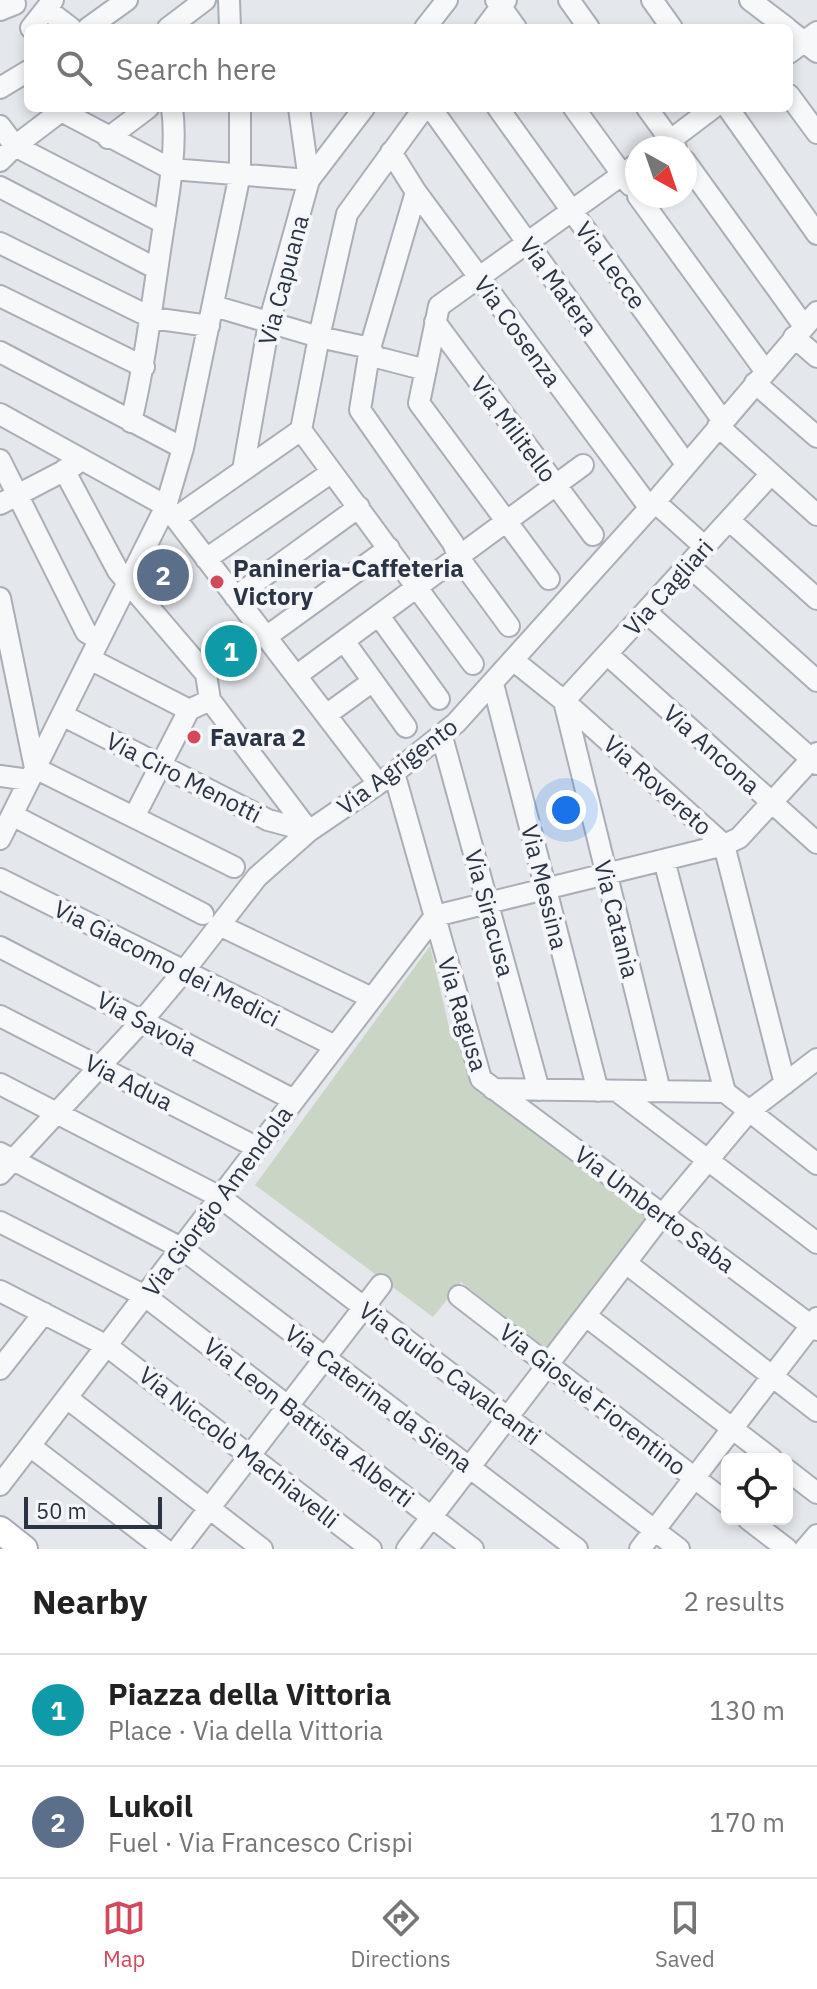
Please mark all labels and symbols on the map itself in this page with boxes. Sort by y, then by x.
north arrow [625,136,697,208]
street label: Via Capuana [250,211,316,349]
street label: Via Lecce [568,215,654,315]
street label: Via Matera [512,230,606,342]
street label: Via Cosenza [467,269,569,393]
street label: Via Militello [464,369,564,489]
street label: Via Cagliari [616,532,720,642]
pin: 2 [137,545,189,605]
place label: Panineria-Caffeteria Victory [233,552,464,612]
marker: Panineria-Caffeteria Victory [208,573,226,591]
pin: 1 [205,621,257,681]
street label: Via Ancona [657,697,767,801]
street label: Via Agrigento [330,710,464,822]
place label: Favara 2 [210,721,306,753]
street label: Via Ciro Menotti [101,724,267,830]
marker: Favara 2 [185,728,203,746]
street label: Via Rovereto [597,728,719,842]
your location [546,790,586,830]
street label: Via Messina [514,821,576,953]
street label: Via Siracusa [458,846,522,980]
street label: Via Catania [587,857,647,982]
street label: Via Giacomo dei Medici [49,892,285,1034]
street label: Via Ragusa [430,953,496,1075]
street label: Via Savoia [91,983,203,1063]
street label: Via Adua [79,1046,179,1118]
street label: Via Giorgio Amendola [135,1099,299,1303]
street label: Via Umberto Saba [568,1138,742,1280]
street label: Via Guido Cavalcanti [353,1294,547,1452]
street label: Via Giosuè Fiorentino [493,1316,693,1482]
street label: Via Caterina da Siena [279,1317,479,1479]
street label: Via Leon Battista Alberti [197,1330,421,1514]
street label: Via Niccolò Machiavelli [132,1359,346,1535]
scale bar [24,1493,162,1529]

